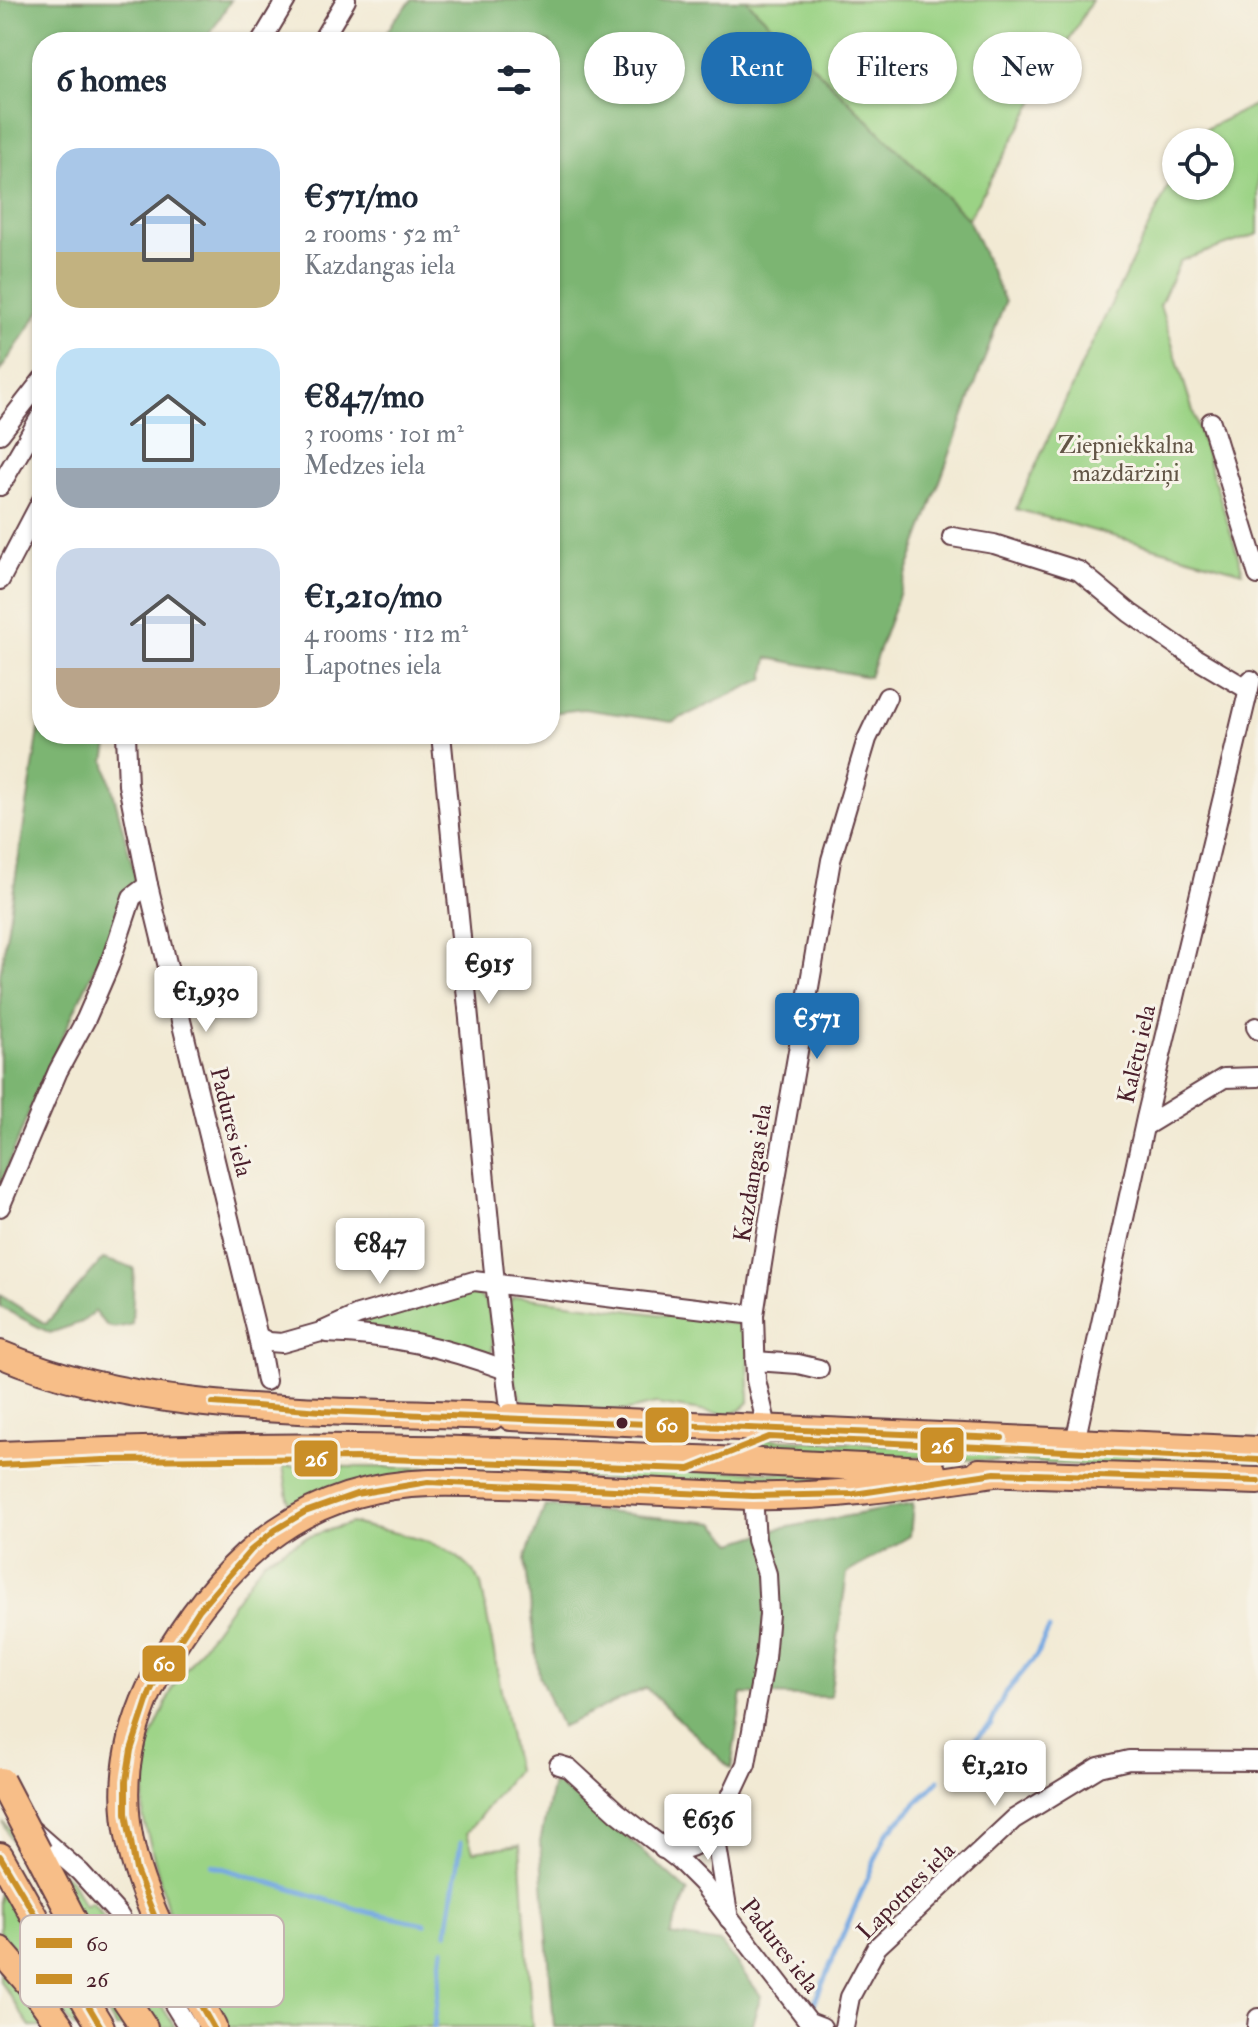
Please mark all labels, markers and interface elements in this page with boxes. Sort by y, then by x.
chip: Buy [584,32,685,104]
chip: Rent [701,32,812,104]
chip: Filters [828,32,957,104]
chip: New [973,32,1082,104]
icon: filters [492,58,536,102]
text: 6 homes [56,59,167,102]
map controls [1162,128,1234,200]
button: locate [1162,128,1234,200]
text: €571/mo [304,175,418,218]
icon: home [120,180,216,276]
text: 2 rooms · 52 m² [304,218,460,250]
text: Kazdangas iela [304,250,455,282]
text: €847/mo [304,375,424,418]
icon: home [120,380,216,476]
text: 3 rooms · 101 m² [304,418,464,450]
park label: Ziepniekkalna mazdārziņi [1058,430,1195,489]
text: Medzes iela [304,450,425,482]
text: €1,210/mo [304,575,442,618]
icon: home [120,580,216,676]
text: 4 rooms · 112 m² [304,618,468,650]
text: Lapotnes iela [304,650,441,682]
pin: €915 [442,938,536,1006]
text: €915 [464,948,514,980]
pin: €1,930 [141,966,271,1034]
text: €1,930 [172,976,240,1008]
pin: €571 [770,993,864,1061]
street label: Kalētu iela [1111,1001,1164,1106]
text: €571 [793,1003,841,1035]
street label: Padures iela [202,1064,260,1181]
street label: Kazdangas iela [727,1101,779,1244]
pin: €847 [333,1218,427,1286]
text: €847 [354,1228,406,1260]
line badge: 60 [644,1406,690,1444]
text: 60 [656,1411,678,1439]
unlabelled marker [614,1415,630,1431]
line badge: 26 [919,1426,965,1464]
text: 26 [931,1432,955,1460]
line badge: 26 [293,1439,339,1478]
text: 26 [305,1445,329,1473]
line badge: 60 [141,1644,187,1683]
text: 60 [153,1650,175,1678]
pin: €1,210 [930,1740,1060,1808]
text: €1,210 [962,1750,1028,1782]
pin: €636 [661,1794,755,1862]
text: €636 [682,1804,734,1836]
street label: Lapotnes iela [850,1834,963,1947]
street label: Padures iela [733,1892,827,2001]
legend [20,1915,284,2007]
text: 60 [86,1930,108,1958]
text: 26 [86,1966,110,1994]

